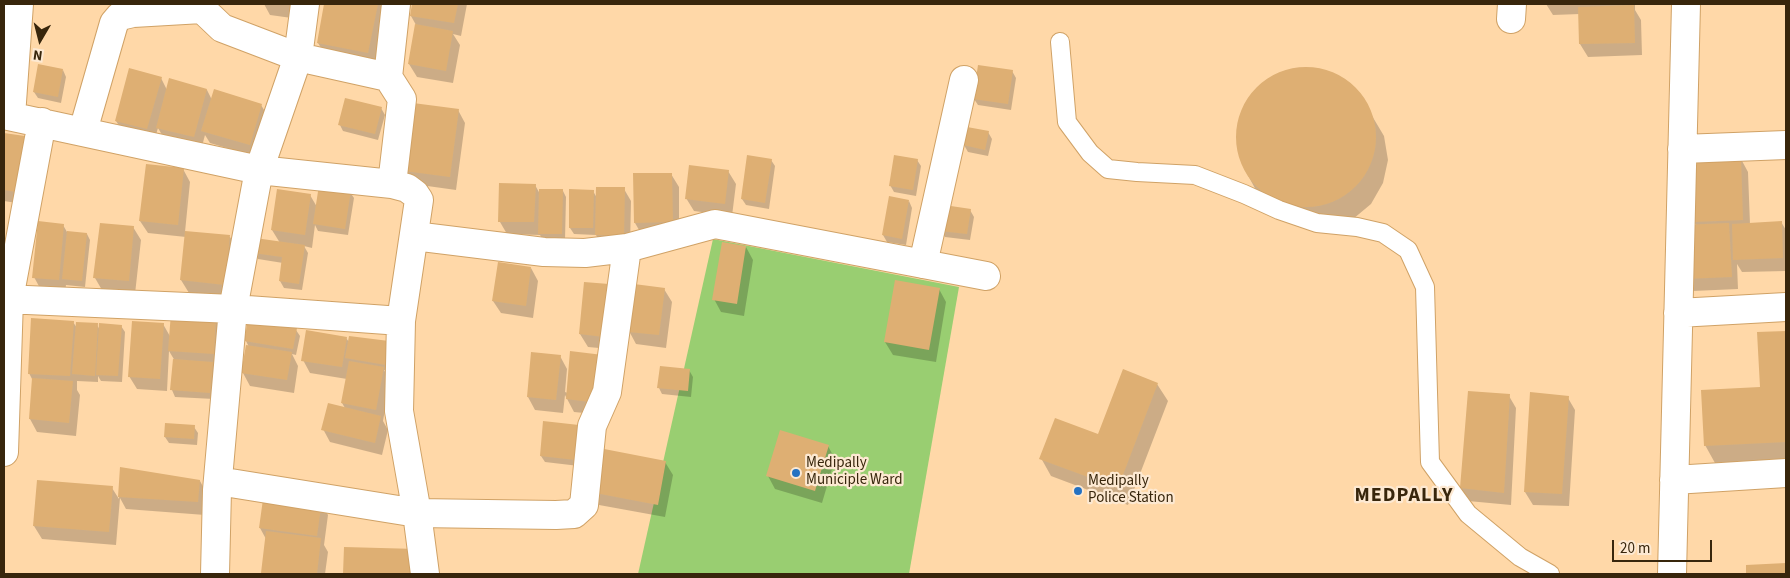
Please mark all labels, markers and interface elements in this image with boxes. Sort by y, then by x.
north arrow [15,15,65,65]
text: N [32,44,44,65]
place label: Medipally Municiple Ward [806,455,903,490]
marker: Medipally Municiple Ward [790,467,802,479]
place label: Medipally Police Station [1088,473,1174,508]
marker: Medipally Police Station [1072,485,1084,497]
district label: MEDPALLY [1354,485,1454,509]
scale bar [1615,530,1715,562]
text: 20 m [1620,538,1650,559]

